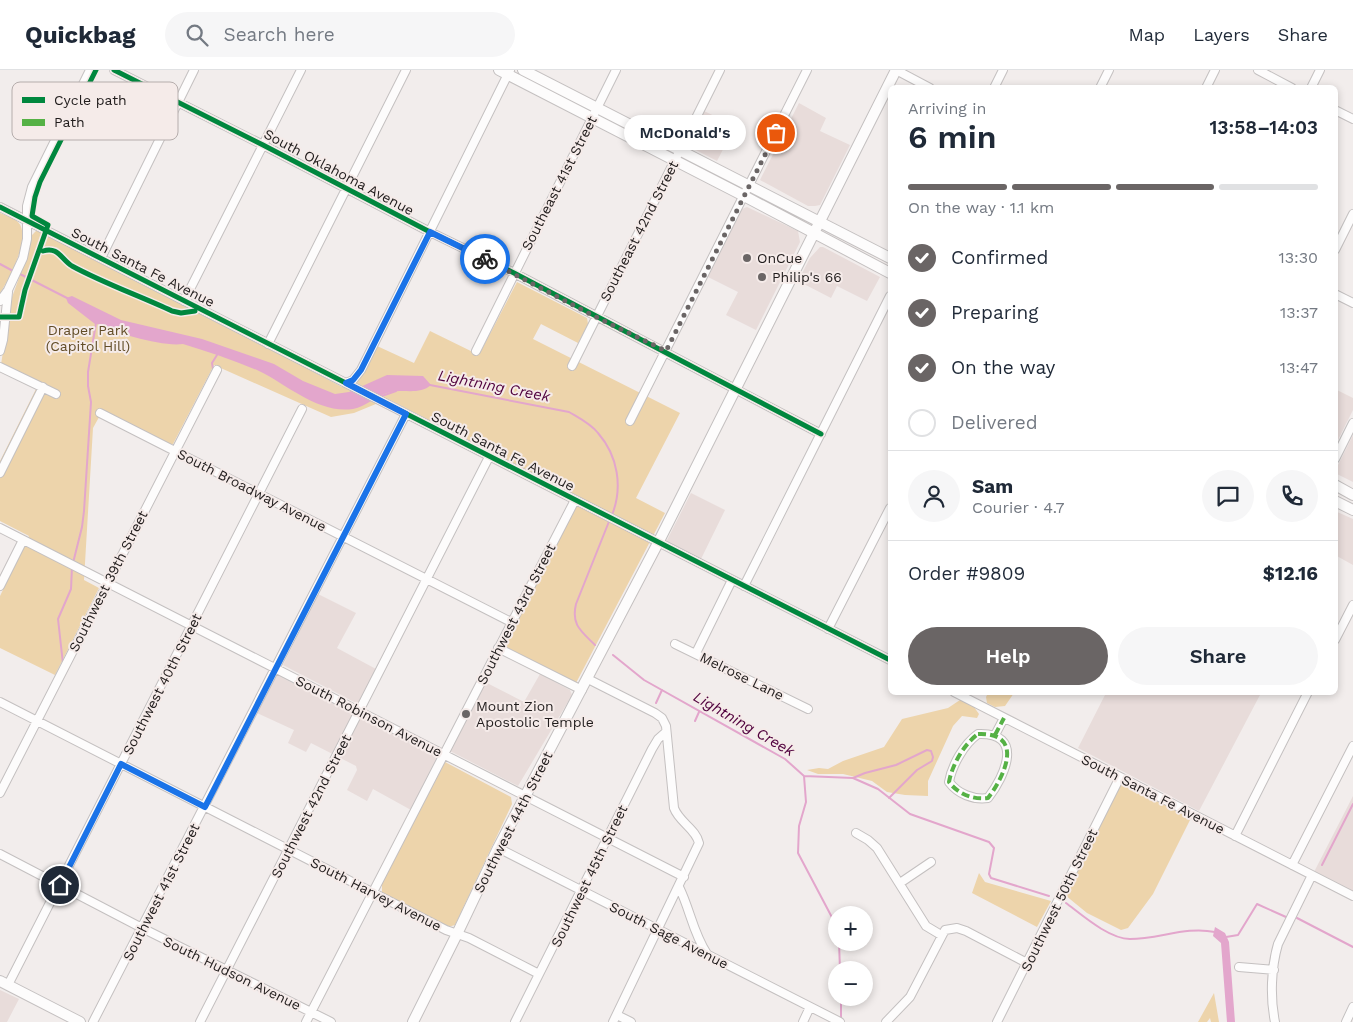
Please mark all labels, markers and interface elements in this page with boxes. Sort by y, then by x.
search box [165,12,515,57]
text: Quickbag [25,21,135,49]
icon: search [183,21,211,49]
text: Search here [223,23,335,46]
text: Map [1128,24,1165,45]
text: Layers [1193,24,1250,45]
text: Share [1278,24,1328,45]
legend [12,82,178,140]
text: Cycle path [54,92,127,108]
text: Arriving in [908,99,986,118]
pin [755,112,797,154]
street label: Southeast 41st Street [518,113,600,253]
text: Path [54,114,85,130]
callout: McDonald's [624,116,746,150]
text: 13:58–14:03 [1209,116,1318,139]
text: 6 min [908,118,996,156]
icon: bag [762,119,790,147]
text: McDonald's [640,123,730,142]
street label: South Oklahoma Avenue [261,126,417,218]
street label: Southeast 42nd Street [597,158,682,304]
text: On the way · 1.1 km [908,198,1054,217]
street label: South Santa Fe Avenue [69,224,217,310]
courier [460,234,510,284]
icon: check [908,244,936,272]
icon: bike [471,245,499,273]
text: Confirmed [951,246,1048,269]
text: 13:30 [1278,248,1318,267]
place label: OnCue [757,250,802,266]
marker: OnCue [741,252,753,264]
place label: Philip's 66 [772,269,842,285]
marker: Philip's 66 [756,271,768,283]
icon: check [908,299,936,327]
text: Preparing [951,301,1038,324]
text: 13:37 [1280,303,1318,322]
park label: Draper Park (Capitol Hill) [46,322,130,354]
icon: check [908,354,936,382]
text: On the way [951,356,1055,379]
text: 13:47 [1280,358,1318,377]
water label: Lightning Creek [436,366,552,406]
street label: South Santa Fe Avenue [429,408,577,494]
text: Delivered [951,411,1038,434]
street label: South Broadway Avenue [175,445,329,535]
button: person [908,470,960,522]
button: chat [1202,470,1254,522]
button: phone [1266,470,1318,522]
text: Sam [972,475,1013,498]
text: Courier · 4.7 [972,498,1065,517]
street label: Southwest 39th Street [65,508,151,654]
street label: Southwest 43rd Street [473,541,559,687]
text: Order #9809 [908,562,1025,585]
text: $12.16 [1263,562,1318,585]
street label: Southwest 40th Street [119,610,205,757]
button: Help [908,627,1108,685]
button: Share [1118,627,1318,685]
street label: Melrose Lane [697,649,787,703]
street label: South Robinson Avenue [293,672,445,760]
water label: Lightning Creek [690,688,799,761]
place label: Mount Zion Apostolic Temple [476,698,594,730]
marker: Mount Zion Apostolic Temple [460,708,472,720]
street label: Southwest 42nd Street [268,731,354,881]
street label: Southwest 44th Street [470,749,556,895]
street label: South Santa Fe Avenue [1079,751,1227,837]
street label: Southwest 45th Street [548,802,630,950]
street label: Southwest 41st Street [119,821,203,963]
street label: Southwest 50th Street [1018,826,1101,974]
street label: South Harvey Avenue [308,854,444,934]
pin [39,864,81,906]
icon: home [46,871,74,899]
street label: South Sage Avenue [607,898,731,972]
map controls [828,906,873,1006]
button: + [828,906,873,951]
street label: South Hudson Avenue [161,933,303,1013]
button: − [828,961,873,1006]

